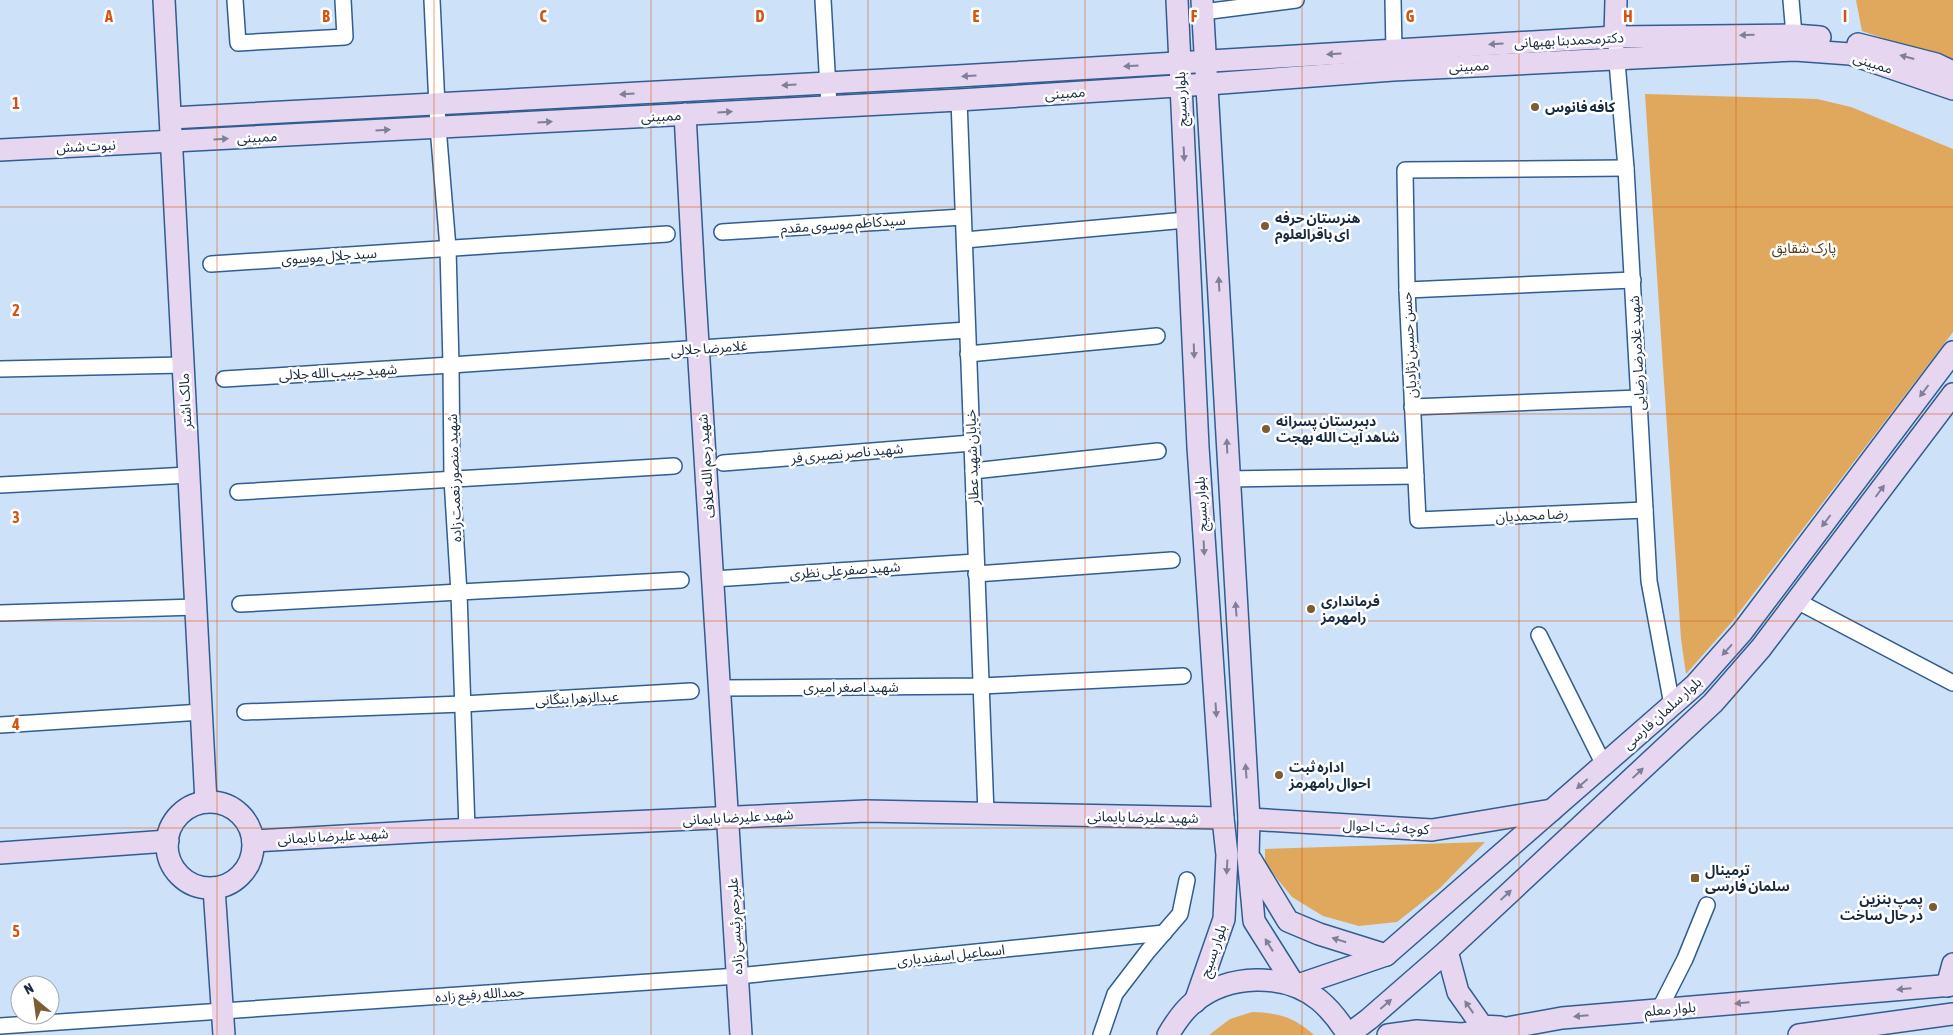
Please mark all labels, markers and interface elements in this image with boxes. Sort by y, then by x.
text: A [104,7,113,25]
text: B [322,7,330,25]
text: C [539,7,547,25]
text: D [756,7,765,25]
text: E [973,7,980,25]
text: F [1191,7,1198,25]
text: G [1406,7,1415,25]
text: H [1623,7,1633,25]
text: I [1843,7,1847,25]
street label: دکترمحمدبنا بهبهانی [1514,29,1625,52]
one-way arrow [1739,31,1755,39]
one-way arrow [1488,41,1504,49]
street label: ممبینی [1851,49,1895,78]
one-way arrow [1326,51,1342,59]
one-way arrow [1899,52,1914,60]
street label: ممبینی [1448,57,1490,76]
one-way arrow [1123,62,1139,70]
street label: بلوار بسیج [1172,71,1193,127]
one-way arrow [961,72,977,80]
one-way arrow [781,82,797,90]
street label: ممبینی [1044,84,1086,103]
one-way arrow [619,90,635,98]
text: 1 [12,94,20,112]
place label: کافه فانوس [1545,99,1616,115]
marker: کافه فانوس [1529,101,1541,113]
street label: ممبینی [640,107,682,126]
one-way arrow [717,108,733,116]
one-way arrow [537,117,553,125]
one-way arrow [375,126,391,134]
street label: ممبینی [236,128,278,147]
one-way arrow [213,134,229,142]
street label: نبوت شش [56,136,117,157]
one-way arrow [1180,146,1188,162]
place label: هنرستان حرفه ای باقرالعلوم [1275,210,1361,245]
street label: سیدکاظم موسوی مقدم [780,212,906,239]
marker: هنرستان حرفه ای باقرالعلوم [1259,220,1271,232]
park label: پارک شقایق [1772,240,1836,258]
street label: سید جلال موسوی [281,245,378,268]
one-way arrow [1215,276,1223,292]
street label: حسن حسین نژادیان [1398,291,1421,399]
street label: شهید غلامرضا رضایی [1626,295,1649,411]
text: 2 [12,301,20,319]
street label: غلامرضا جلالی [670,337,748,360]
one-way arrow [1190,343,1198,359]
street label: شهید حبیب الله جلالی [278,361,398,384]
street label: مالک اشتر [176,373,195,430]
one-way arrow [1918,384,1929,397]
street label: خیابان شهید عطار [962,409,983,506]
street label: شهید منصور نعمت زاده [444,413,465,543]
street label: شهید رحم الله علاف [694,413,721,519]
place label: دبیرستان پسرانه شاهد آیت الله بهجت [1276,413,1399,445]
marker: دبیرستان پسرانه شاهد آیت الله بهجت [1260,423,1272,435]
one-way arrow [1223,438,1231,454]
street label: شهید ناصر نصیری فر [789,440,904,467]
street label: بلوار بسیج [1192,476,1213,532]
one-way arrow [1875,484,1885,498]
street label: رضا محمدیان [1495,505,1569,526]
text: 3 [12,508,20,526]
one-way arrow [1821,514,1831,528]
one-way arrow [1200,540,1208,556]
street label: شهید صفرعلی نظری [789,558,901,583]
place label: فرمانداری رامهرمز [1320,593,1380,626]
one-way arrow [1232,600,1240,616]
marker: فرمانداری رامهرمز [1305,603,1317,615]
one-way arrow [1721,643,1732,656]
street label: بلوار سلمان فارسی [1619,673,1705,753]
street label: شهید اصغر امیری [803,679,899,696]
street label: عبدالزهرا بنگانی [535,688,619,709]
one-way arrow [1213,702,1221,718]
text: 4 [11,715,20,733]
place label: اداره ثبت احوال رامهرمز [1288,759,1371,792]
one-way arrow [1242,762,1250,778]
one-way arrow [1632,767,1644,779]
marker: اداره ثبت احوال رامهرمز [1273,769,1285,781]
one-way arrow [1576,778,1588,789]
street label: شهید علیرضا بایمانی [682,806,794,829]
street label: شهید علیرضا بایمانی [1087,808,1199,827]
street label: کوچه ثبت احوال [1342,817,1430,839]
street label: شهید علیرضا بایمانی [277,825,389,848]
one-way arrow [1222,859,1230,875]
place label: ترمینال سلمان فارسی [1705,862,1790,895]
marker: ترمینال سلمان فارسی [1689,872,1701,884]
street label: علیرحم رئیسی زاده [724,877,749,975]
one-way arrow [1500,889,1512,901]
place label: پمپ بنزین در حال ساخت [1840,891,1923,924]
marker: پمپ بنزین در حال ساخت [1927,901,1939,913]
text: 5 [12,922,20,940]
street label: بلوار بسیج [1196,922,1232,981]
one-way arrow [1332,936,1347,944]
one-way arrow [1265,938,1274,952]
street label: اسماعیل اسفندیاری [896,941,1006,970]
north arrow [10,975,60,1025]
text: N [21,980,36,998]
street label: حمدالله رفیع زاده [435,983,526,1008]
one-way arrow [1896,986,1912,994]
one-way arrow [1379,999,1392,1010]
street label: بلوار معلم [1644,999,1697,1022]
one-way arrow [1734,999,1750,1007]
one-way arrow [1464,1000,1474,1014]
one-way arrow [1572,1012,1588,1020]

